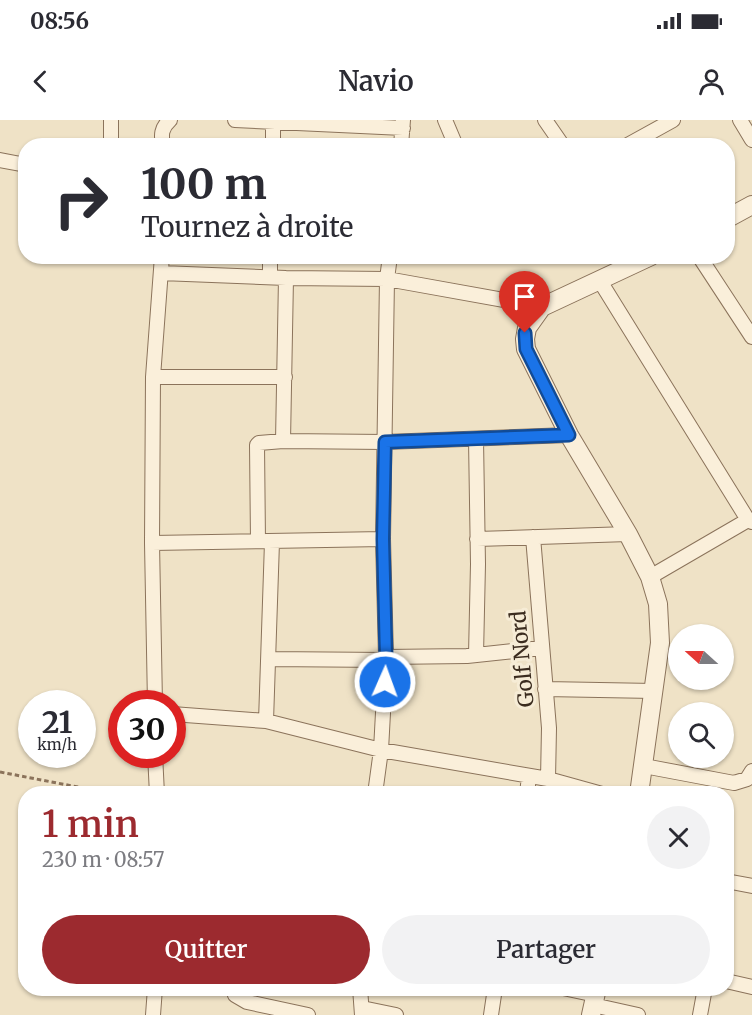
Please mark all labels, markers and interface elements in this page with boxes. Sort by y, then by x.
text: 08:56 [30,7,89,35]
text: Navio [338,64,414,98]
icon: back [24,65,57,98]
icon: person [695,65,728,98]
text: 100 m [141,158,267,210]
icon: right [42,162,120,240]
text: Tournez à droite [141,210,353,244]
pin [499,271,550,333]
icon: arrive [508,280,541,313]
street label: Golf Nord [504,609,540,708]
north arrow [668,624,734,690]
map controls [668,624,734,768]
position arrow [353,650,417,714]
speed limit sign: 30 [108,690,186,768]
button: search [668,702,734,768]
text: 21 [42,703,72,741]
text: km/h [37,735,77,754]
text: 1 min [42,802,139,847]
button: close [647,806,710,869]
text: 230 m · 08:57 [42,847,164,872]
button: Quitter [42,915,370,984]
button: Partager [382,915,710,984]

